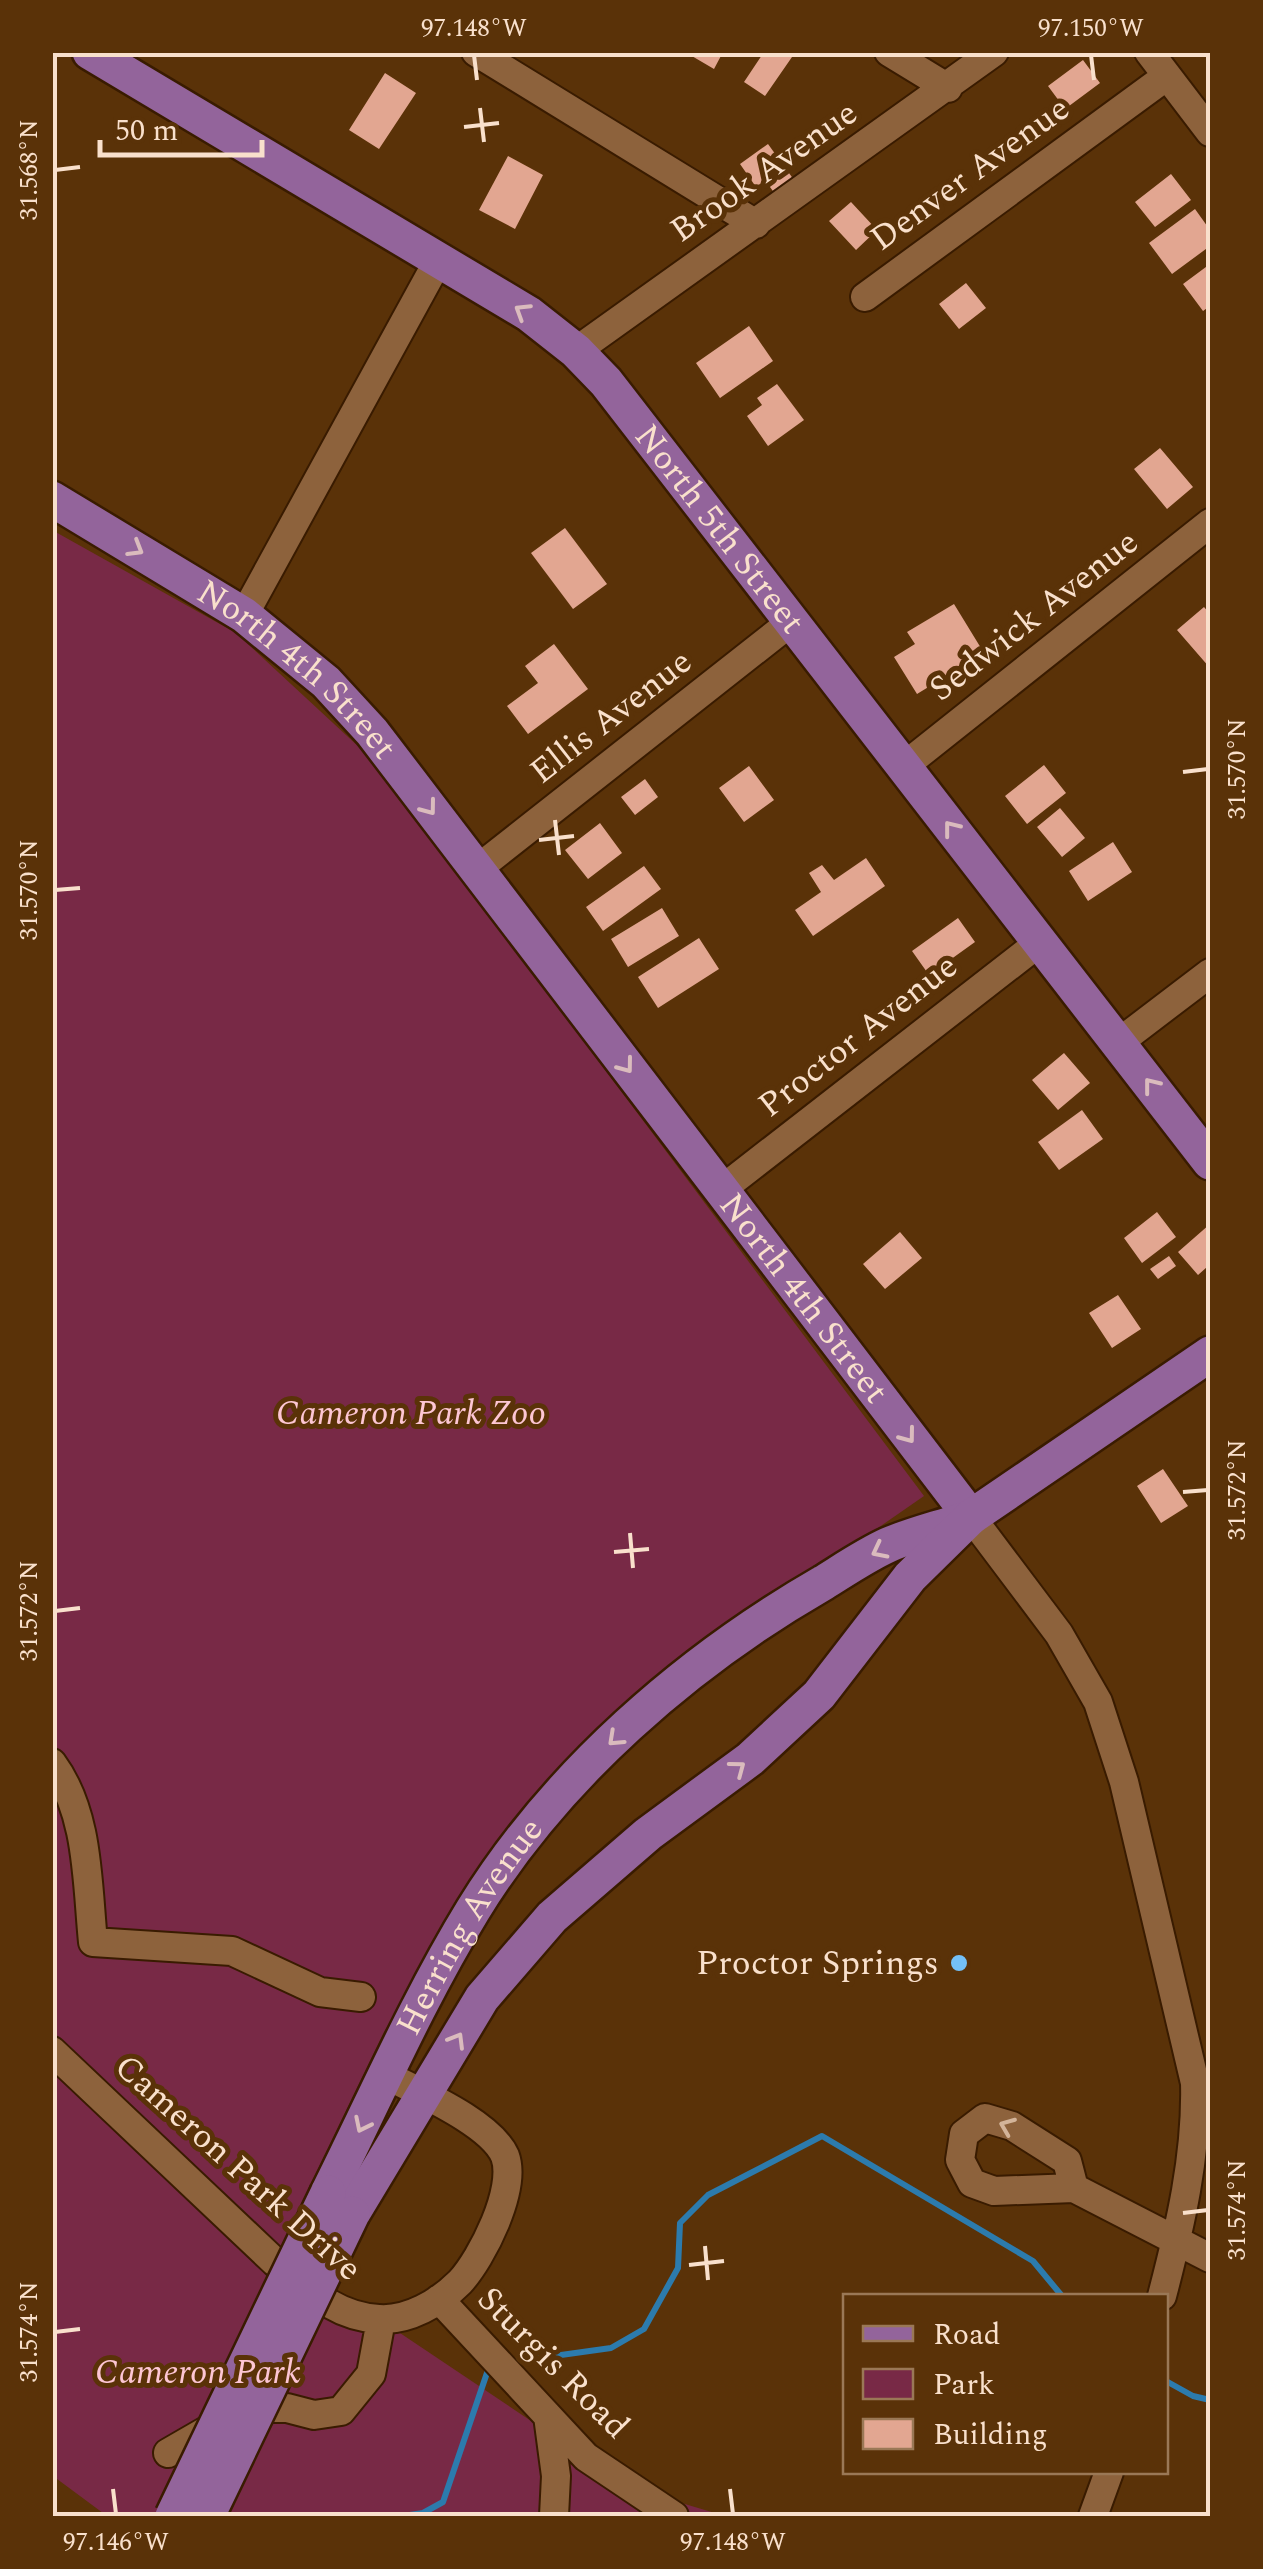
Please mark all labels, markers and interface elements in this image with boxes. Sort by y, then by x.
text: 97.148°W [421,10,527,48]
text: 97.150°W [1038,10,1144,48]
street label: Denver Avenue [859,83,1081,265]
street label: Brook Avenue [659,88,869,256]
scale bar [100,95,262,157]
text: 50 m [115,108,178,154]
text: 31.568°N [11,119,49,221]
one-way arrow [514,304,532,323]
street label: North 5th Street [621,413,818,645]
street label: Sedwick Avenue [918,517,1150,715]
one-way arrow [125,537,143,556]
street label: North 4th Street [187,566,410,771]
street label: Ellis Avenue [518,636,704,798]
text: 31.570°N [1219,718,1257,820]
one-way arrow [417,797,435,815]
one-way arrow [946,821,963,839]
text: 31.570°N [11,839,49,941]
street label: Proctor Avenue [747,941,969,1131]
one-way arrow [615,1055,632,1073]
one-way arrow [1145,1078,1162,1096]
street label: North 4th Street [706,1181,902,1415]
park label: Cameron Park Zoo [276,1387,546,1440]
one-way arrow [897,1425,914,1443]
text: 31.572°N [1219,1439,1257,1541]
one-way arrow [872,1539,890,1558]
text: 31.572°N [11,1560,49,1662]
one-way arrow [609,1727,627,1745]
one-way arrow [727,1762,745,1779]
street label: Herring Avenue [382,1806,556,2045]
place label: Proctor Springs [696,1937,939,1990]
marker: Proctor Springs [948,1952,970,1974]
one-way arrow [445,2033,464,2051]
street label: Cameron Park Drive [102,2042,374,2294]
one-way arrow [355,2114,374,2132]
one-way arrow [999,2118,1017,2138]
text: 31.574°N [1219,2159,1257,2261]
street label: Sturgis Road [464,2274,642,2452]
text: 31.574°N [11,2281,49,2383]
legend [843,2294,1168,2474]
text: Road [933,2312,1001,2358]
park label: Cameron Park [95,2346,301,2399]
text: Park [933,2362,995,2408]
text: Building [933,2412,1048,2458]
text: 97.146°W [63,2524,169,2562]
text: 97.148°W [680,2524,786,2562]

